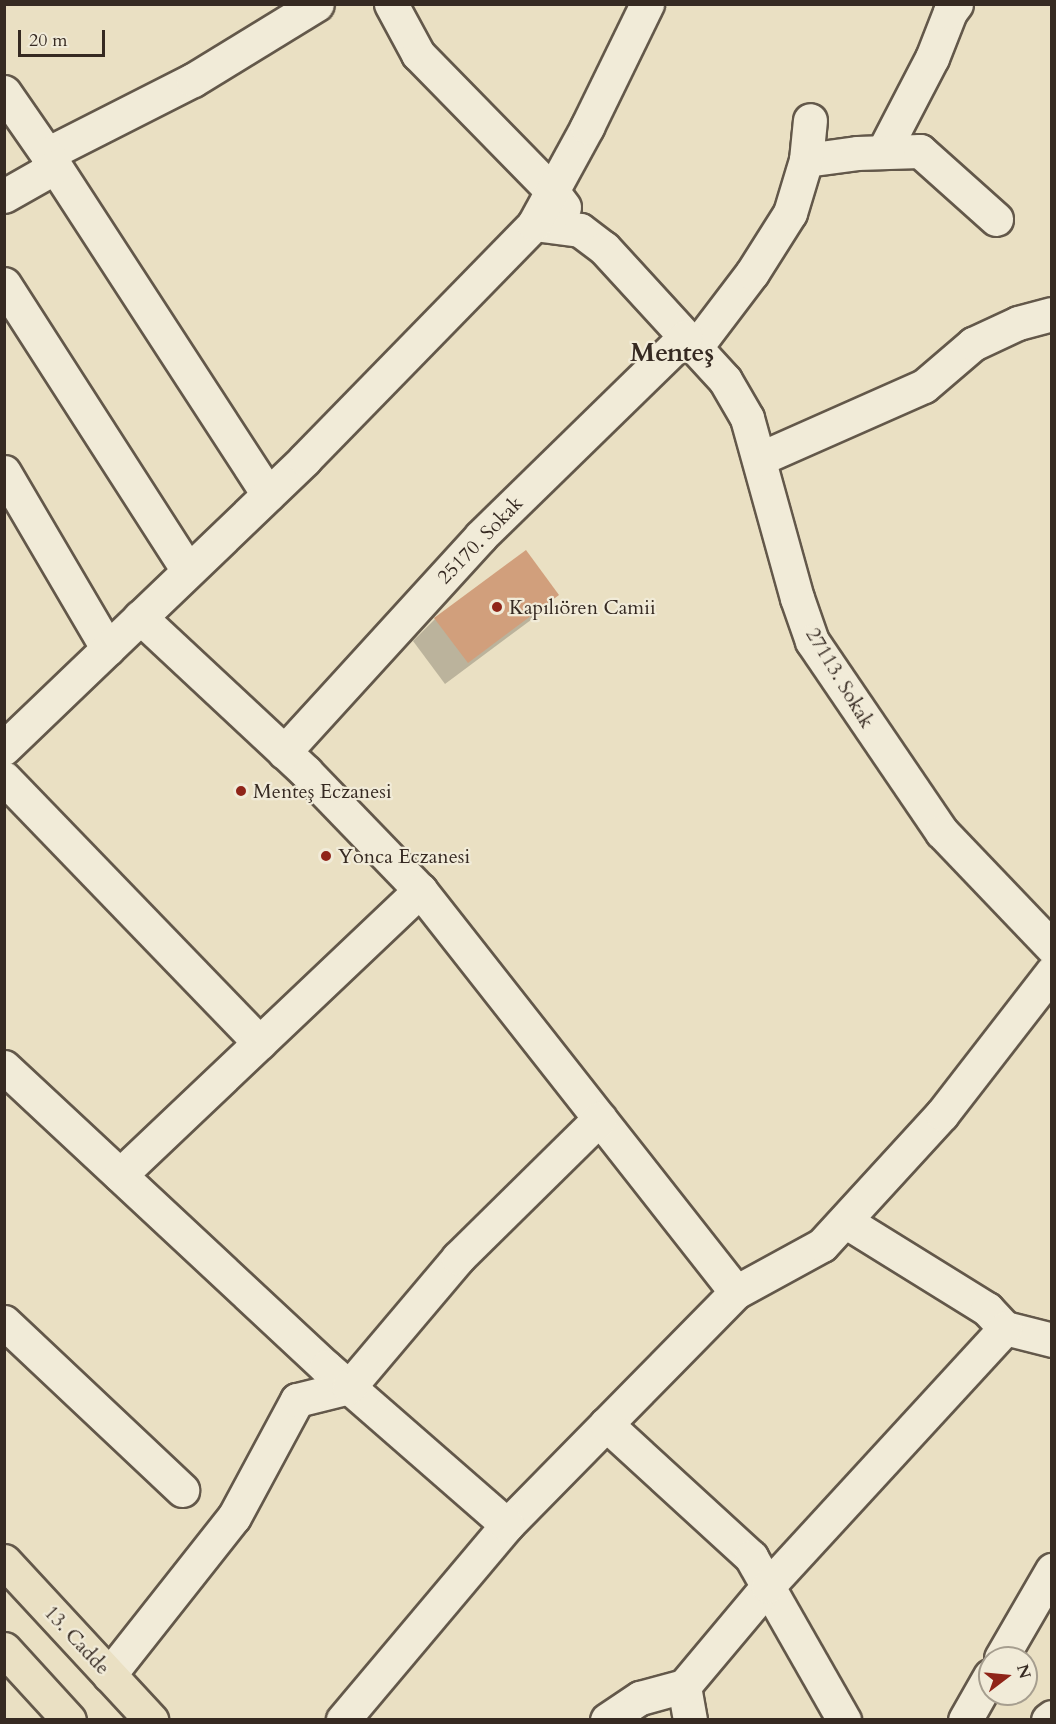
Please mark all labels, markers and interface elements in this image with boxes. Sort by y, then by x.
scale bar [21,18,108,56]
text: 20 m [29,28,68,53]
district label: Menteş [630,337,714,369]
street label: 25170. Sokak [432,491,528,589]
place label: Kapılıören Camii [509,595,656,619]
marker: Kapılıören Camii [490,600,504,614]
street label: 27113. Sokak [801,624,879,732]
place label: Menteş Eczanesi [253,779,392,803]
marker: Menteş Eczanesi [234,784,248,798]
place label: Yonca Eczanesi [338,844,470,868]
marker: Yonca Eczanesi [319,849,333,863]
street label: 13. Cadde [39,1601,115,1679]
north arrow [978,1646,1038,1706]
text: N [1011,1662,1036,1681]

